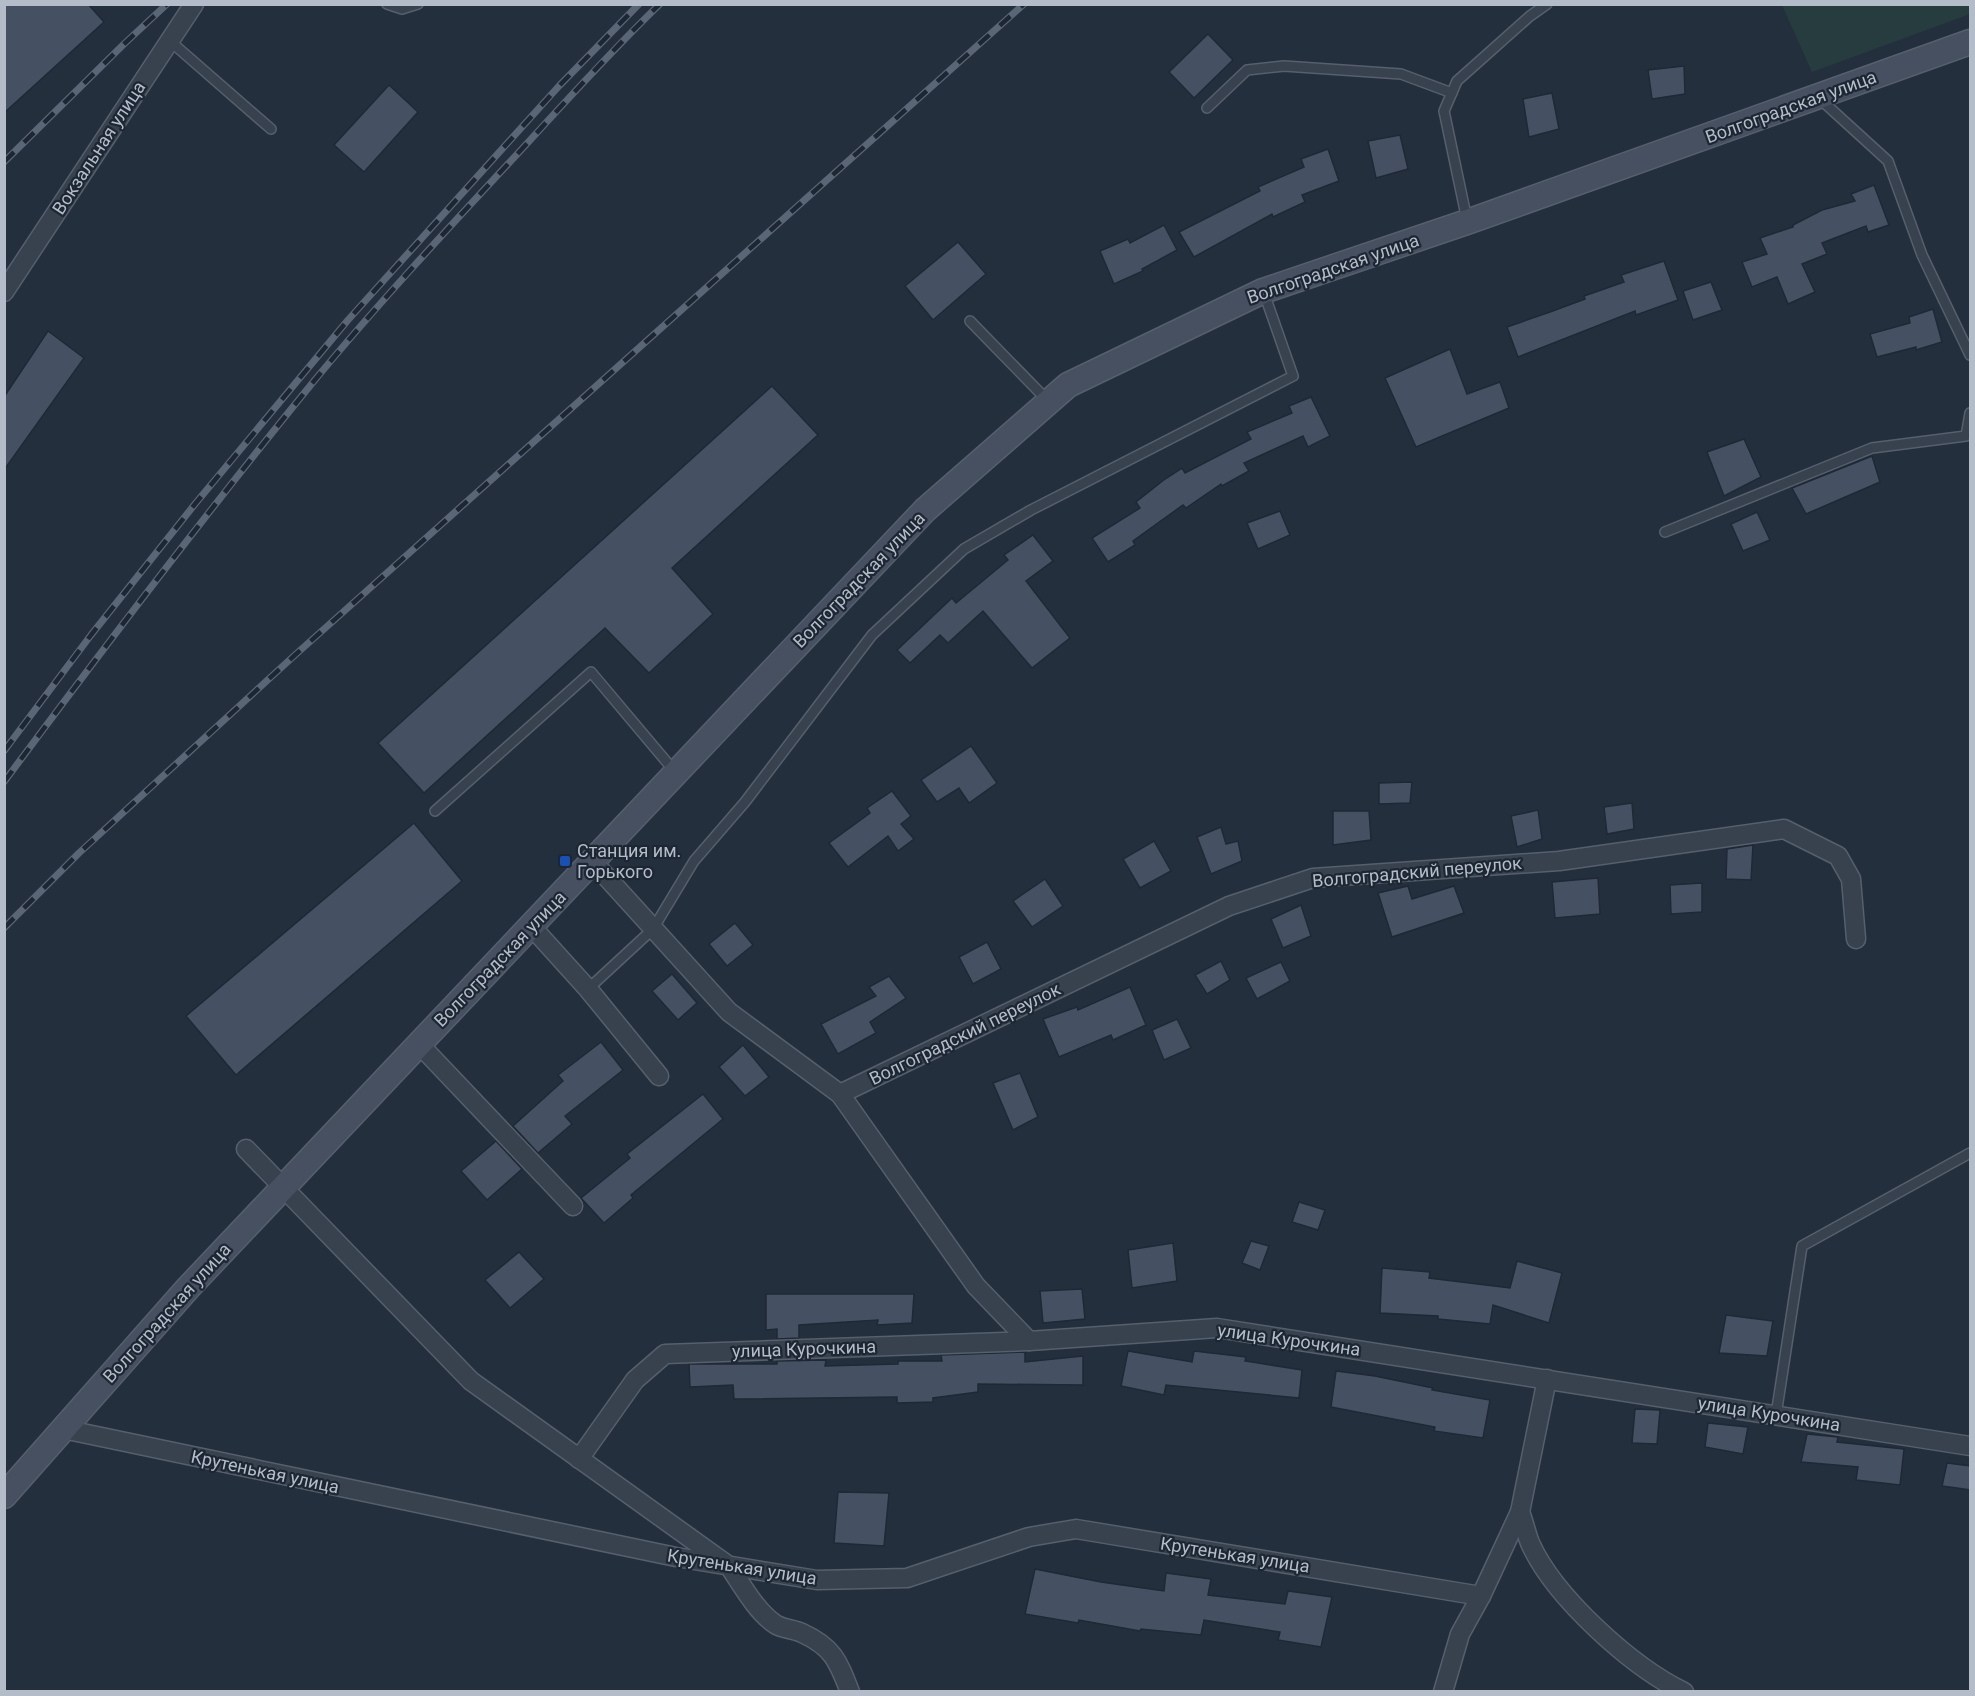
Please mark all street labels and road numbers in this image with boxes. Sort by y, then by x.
street label: Волгоградская улица [1702,66,1879,147]
street label: Вокзальная улица [48,77,149,218]
street label: Волгоградская улица [1244,229,1422,308]
street label: Волгоградская улица [788,507,929,652]
street label: Волгоградский переулок [1311,852,1523,891]
street label: Волгоградская улица [429,886,570,1031]
street label: Волгоградский переулок [866,978,1064,1089]
street label: Волгоградская улица [98,1239,235,1387]
street label: улица Курочкина [1216,1319,1362,1360]
street label: улица Курочкина [732,1335,876,1362]
street label: улица Курочкина [1696,1392,1842,1435]
street label: Крутенькая улица [189,1446,341,1497]
street label: Крутенькая улица [1159,1532,1311,1577]
street label: Крутенькая улица [666,1544,818,1589]

